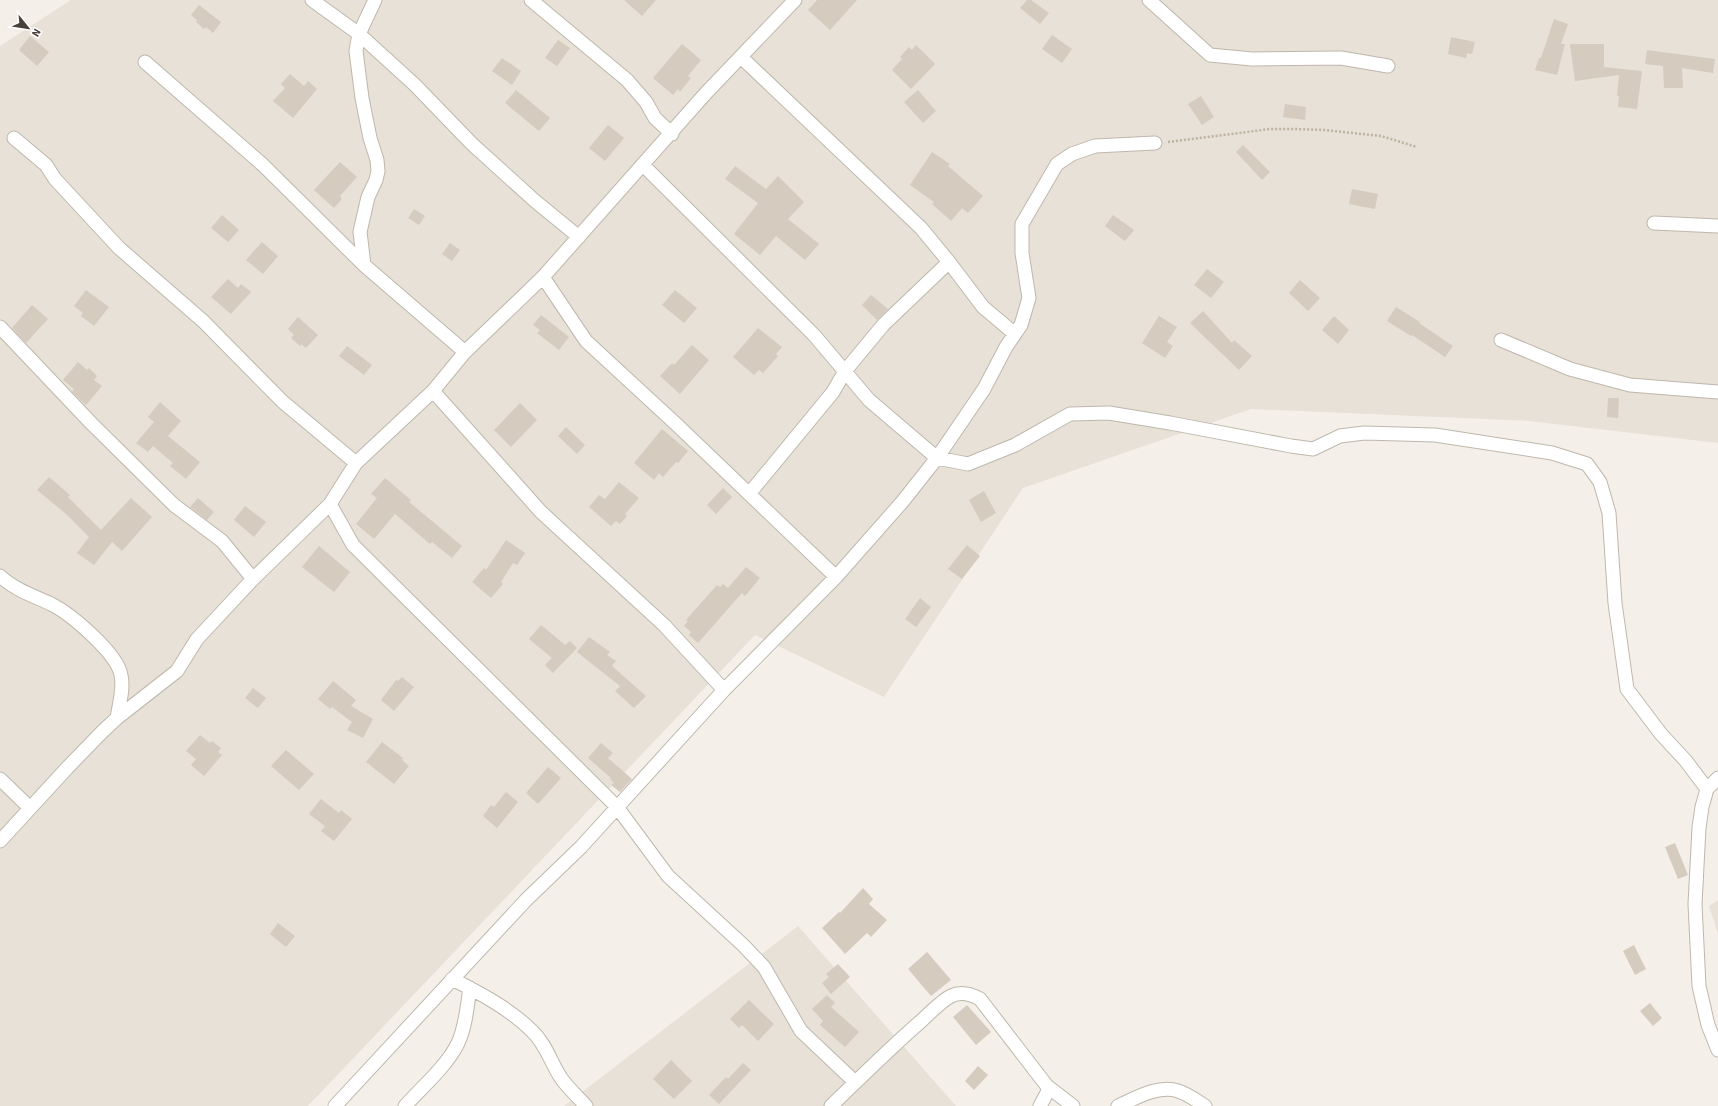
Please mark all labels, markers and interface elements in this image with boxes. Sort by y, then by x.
north arrow [8,8,48,48]
text: N [28,26,45,40]

